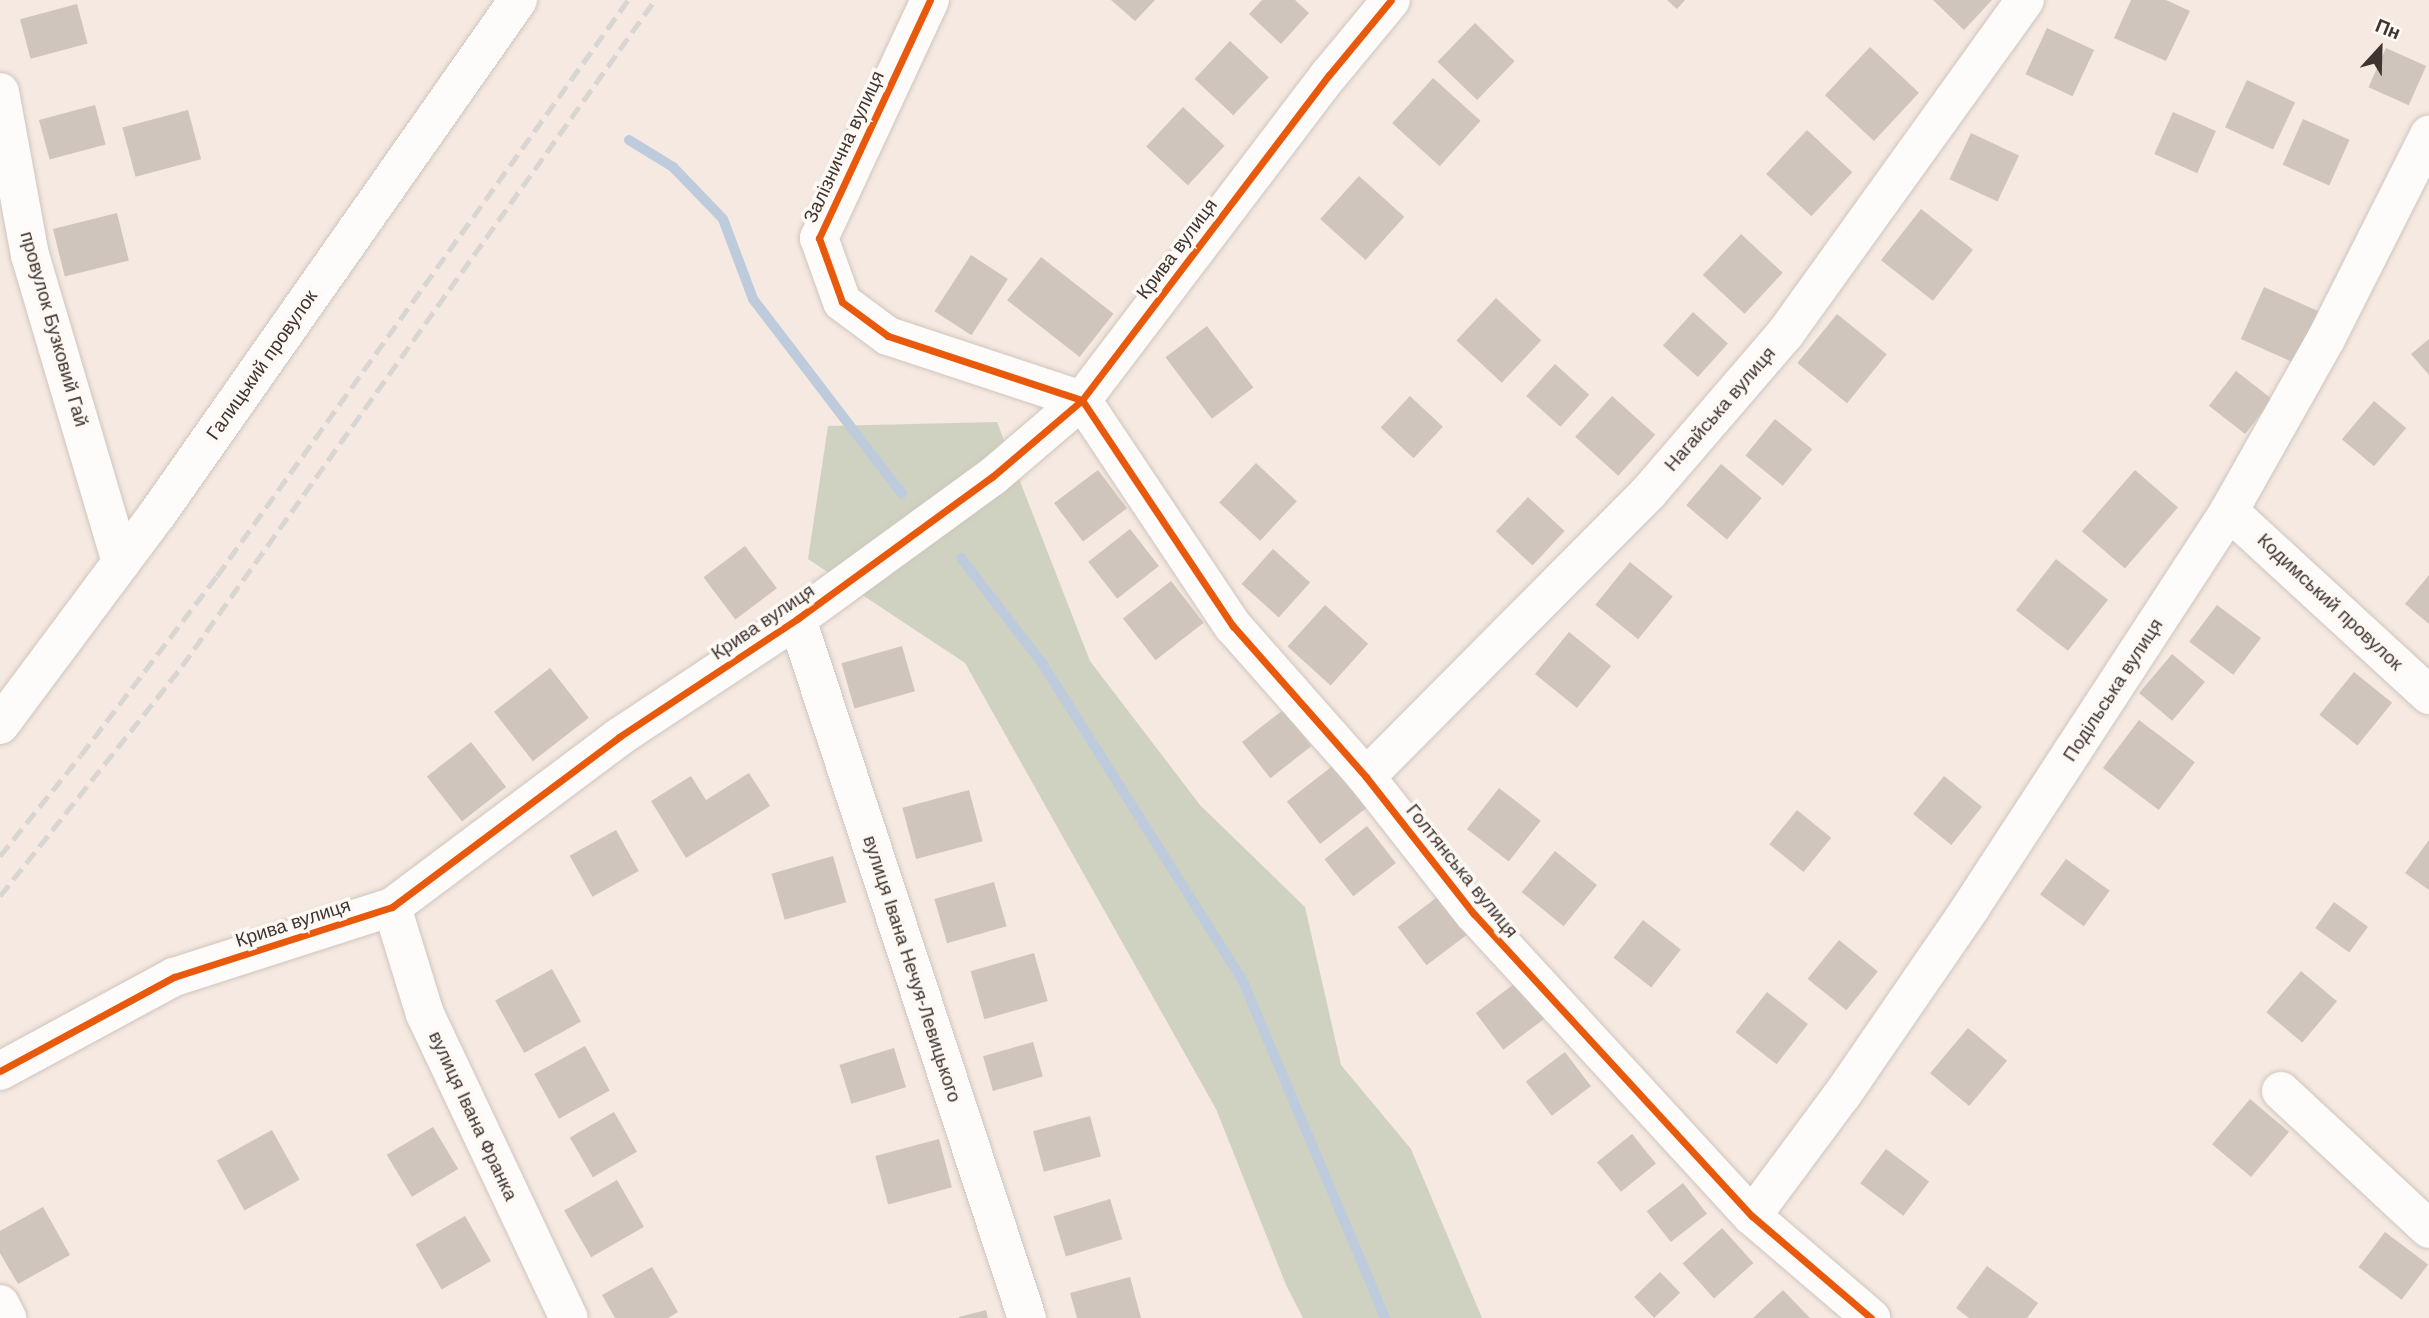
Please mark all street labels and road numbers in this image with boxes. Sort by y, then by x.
street label: Залізнична вулиця [799,67,889,227]
street label: Крива вулиця [1132,194,1222,304]
street label: провулок Бузковий Гай [15,229,93,429]
street label: Галицький провулок [202,286,322,444]
street label: Нагайська вулиця [1660,342,1780,476]
street label: Кодимський провулок [2253,529,2407,675]
street label: Крива вулиця [707,579,819,665]
street label: Подільська вулиця [2058,614,2168,766]
street label: Голтянська вулиця [1401,800,1523,942]
street label: вулиця Івана Нечуя-Левицького [858,833,966,1105]
street label: Крива вулиця [233,894,353,952]
street label: вулиця Івана Франка [424,1028,522,1204]

